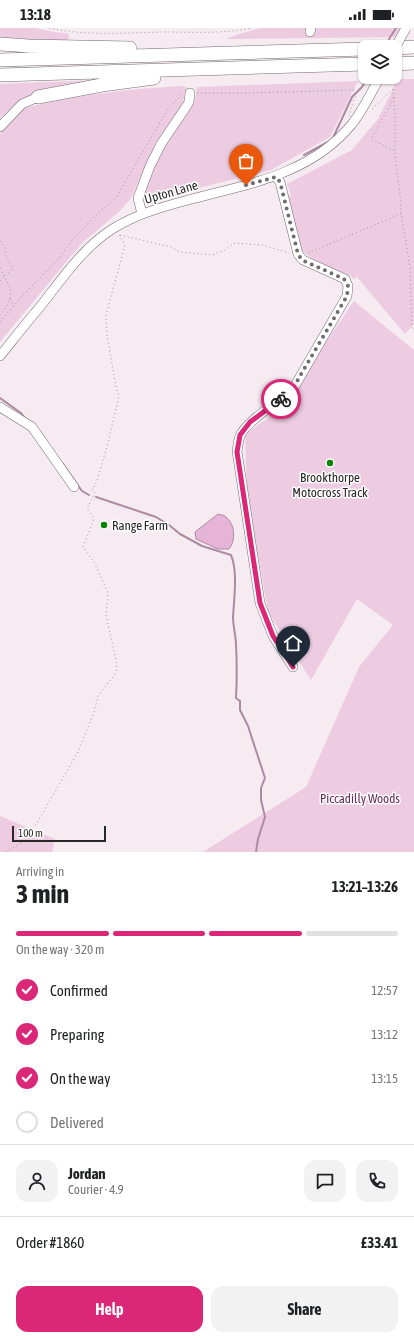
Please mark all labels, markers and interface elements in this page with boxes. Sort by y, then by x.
text: 13:18 [20,6,51,23]
map controls [358,40,402,84]
button: layers [358,40,402,84]
pin [229,144,263,185]
icon: bag [235,150,257,172]
street label: Upton Lane [143,177,200,207]
courier [261,379,301,419]
icon: bike [270,388,292,410]
marker: Brookthorpe Motocross Track [325,458,335,468]
place label: Brookthorpe Motocross Track [292,470,368,500]
place label: Range Farm [112,518,168,533]
marker: Range Farm [99,520,109,530]
pin [276,626,310,667]
icon: home [282,632,304,654]
park label: Piccadilly Woods [320,791,400,806]
scale bar [12,824,106,843]
text: 100 m [18,827,43,839]
text: Arriving in [16,864,64,879]
text: 13:21–13:26 [332,878,398,895]
text: 3 min [16,879,69,909]
text: On the way · 320 m [16,942,104,957]
icon: check [16,979,38,1001]
text: Confirmed [50,982,108,999]
text: 12:57 [371,983,398,998]
icon: check [16,1023,38,1045]
text: Preparing [50,1026,104,1043]
text: 13:12 [371,1027,398,1042]
icon: check [16,1067,38,1089]
text: On the way [50,1070,111,1087]
text: 13:15 [371,1071,398,1086]
text: Delivered [50,1114,104,1131]
button: person [16,1160,58,1202]
button: chat [304,1160,346,1202]
button: phone [356,1160,398,1202]
text: Jordan [68,1165,106,1182]
text: Courier · 4.9 [68,1182,124,1197]
text: Order #1860 [16,1234,84,1251]
text: £33.41 [361,1234,398,1251]
button: Help [16,1286,203,1332]
button: Share [211,1286,398,1332]

